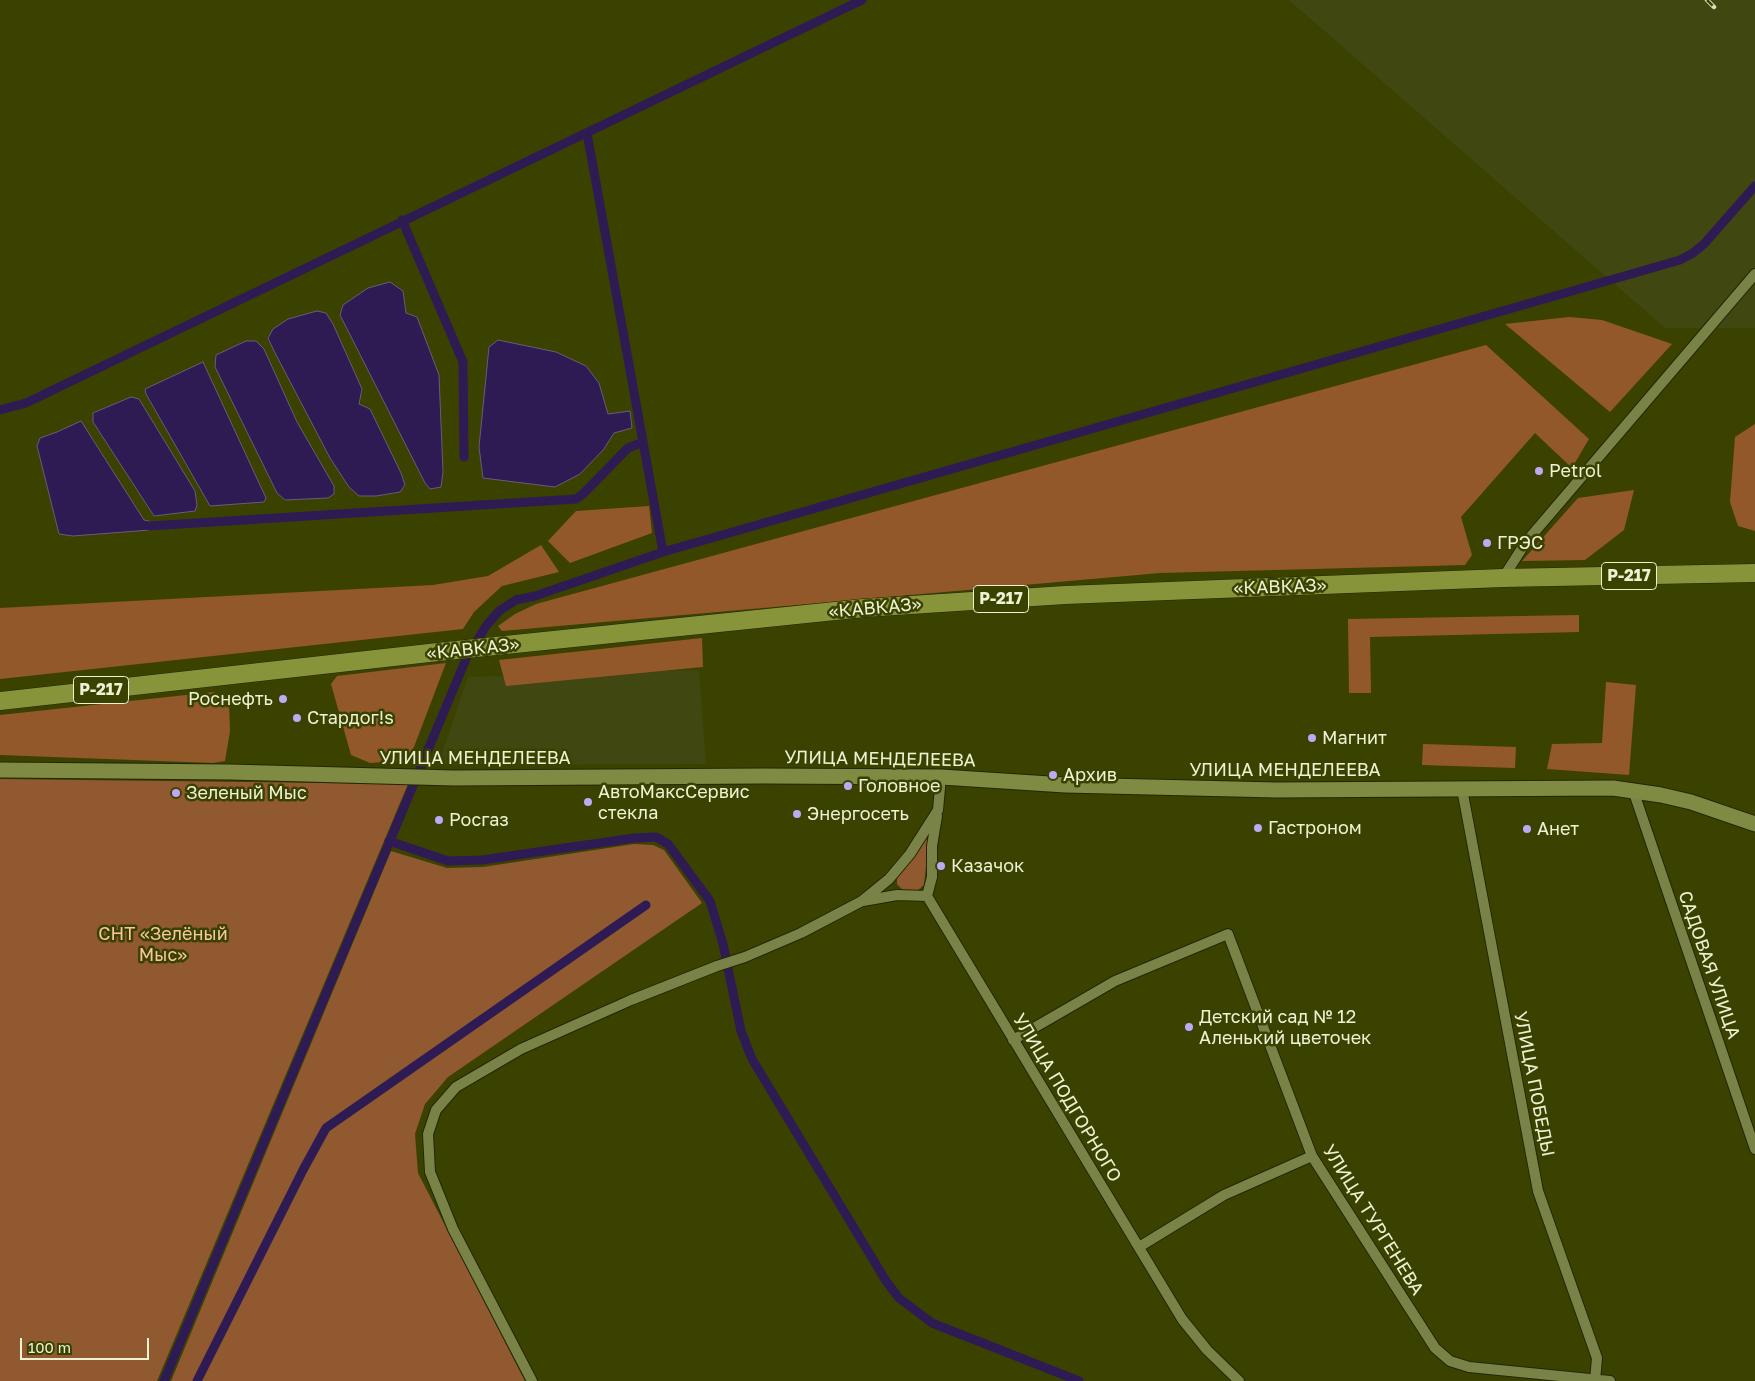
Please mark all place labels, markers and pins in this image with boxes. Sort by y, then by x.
place label: Petrol [1549,460,1602,482]
marker: Petrol [1533,465,1545,477]
place label: ГРЭС [1497,532,1543,554]
marker: ГРЭС [1481,537,1493,549]
place label: Роснефть [188,688,273,710]
marker: Роснефть [277,693,289,705]
place label: Стардог!s [307,707,394,729]
marker: Стардог!s [291,712,303,724]
place label: Магнит [1322,727,1387,749]
marker: Магнит [1306,732,1318,744]
place label: Архив [1063,764,1117,786]
marker: Архив [1047,769,1059,781]
place label: Головное [858,775,940,797]
marker: Головное [842,780,854,792]
place label: АвтоМаксСервис стекла [598,781,750,824]
place label: Зеленый Мыс [186,782,307,804]
marker: Зеленый Мыс [170,787,182,799]
marker: АвтоМаксСервис стекла [582,796,594,808]
place label: Энергосеть [807,803,909,825]
marker: Энергосеть [791,808,803,820]
place label: Росгаз [449,809,509,831]
marker: Росгаз [433,814,445,826]
place label: Гастроном [1268,817,1362,839]
place label: Анет [1537,818,1579,840]
marker: Гастроном [1252,822,1264,834]
marker: Анет [1521,823,1533,835]
place label: Казачок [951,855,1024,877]
marker: Казачок [935,860,947,872]
place label: Детский сад № 12 Аленький цветочек [1199,1006,1371,1048]
marker: Детский сад № 12 Аленький цветочек [1183,1021,1195,1033]

